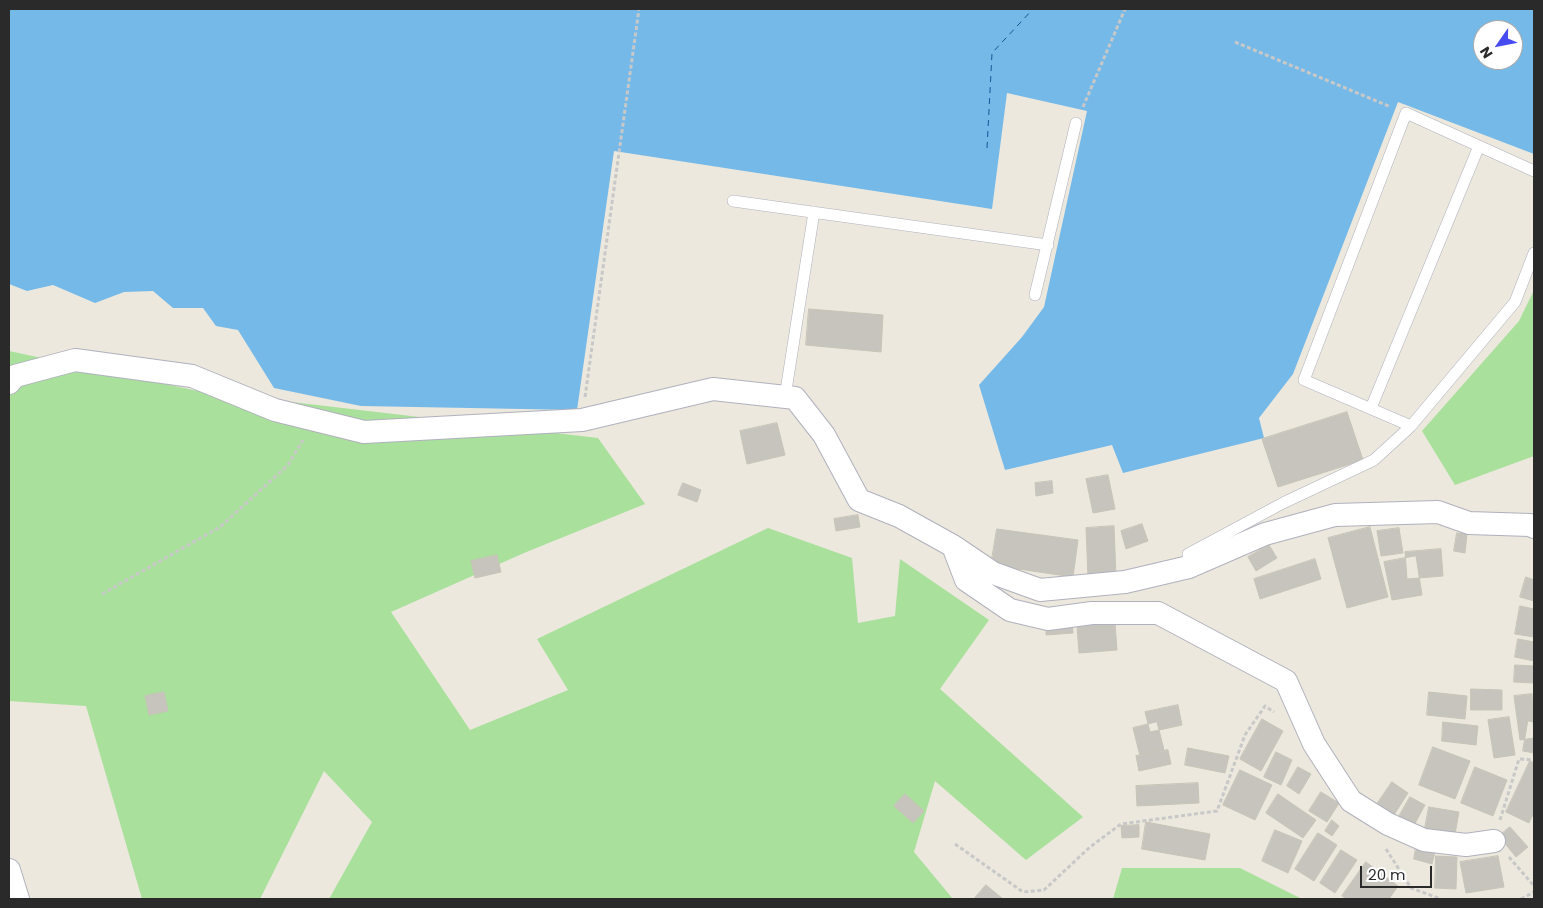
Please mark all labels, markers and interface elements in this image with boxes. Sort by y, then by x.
north arrow [1473,20,1523,70]
text: N [1475,43,1498,62]
scale bar [1363,856,1436,888]
text: 20 m [1368,864,1406,885]

